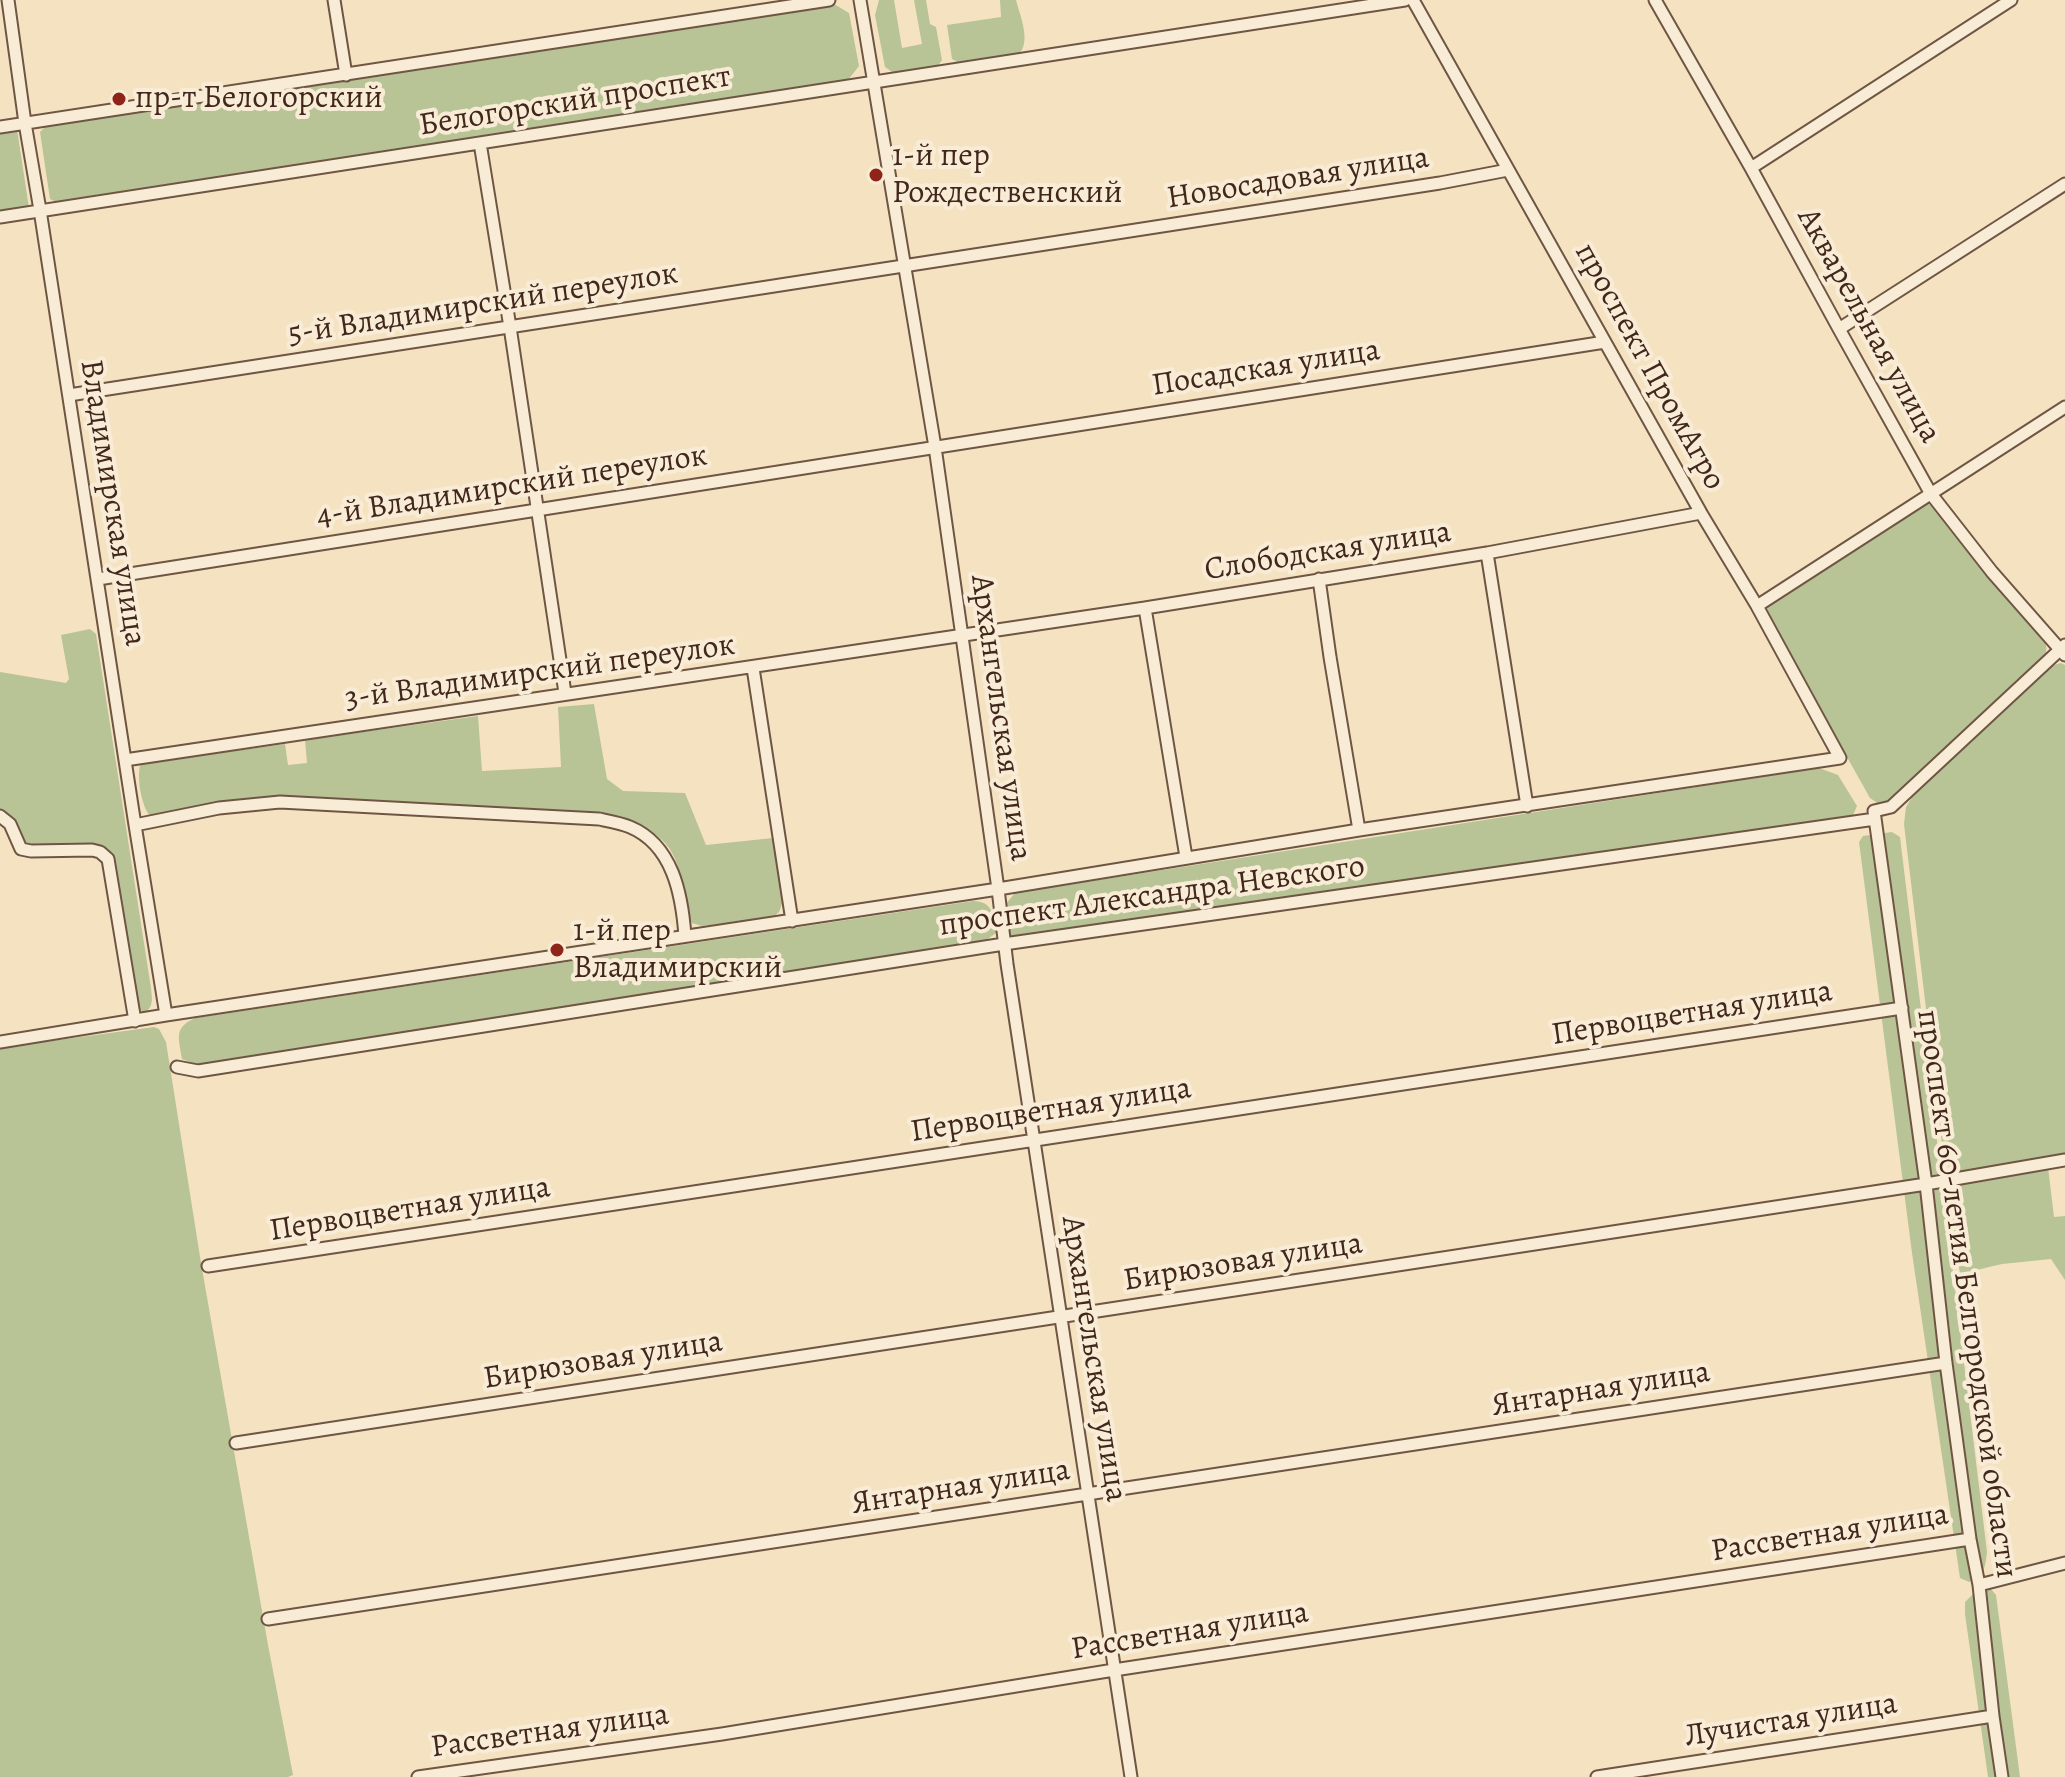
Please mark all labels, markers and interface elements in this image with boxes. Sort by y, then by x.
street label: Белогорский проспект [416,58,734,146]
place label: пр-т Белогорский [135,80,383,118]
marker: пр-т Белогорский [110,90,128,108]
place label: 1-й пер Рождественский [892,138,1123,213]
street label: Новосадовая улица [1164,139,1432,219]
marker: 1-й пер Рождественский [867,166,885,184]
street label: Акварельная улица [1788,202,1948,450]
street label: проспект ПромАгро [1565,237,1733,497]
street label: 5-й Владимирский переулок [285,255,681,355]
street label: Посадская улица [1149,332,1383,406]
street label: Владимирская улица [70,357,154,649]
street label: 4-й Владимирский переулок [314,437,710,537]
street label: Слободская улица [1202,514,1454,590]
street label: Архангельская улица [961,572,1039,864]
street label: 3-й Владимирский переулок [342,627,738,719]
street label: проспект Александра Невского [937,848,1367,946]
place label: 1-й пер Владимирский [573,913,782,988]
marker: 1-й пер Владимирский [548,941,566,959]
street label: Первоцветная улица [1549,973,1835,1055]
street label: проспект 60-летия Белгородской области [1907,1007,2025,1581]
street label: Первоцветная улица [908,1070,1194,1152]
street label: Первоцветная улица [267,1169,553,1251]
street label: Архангельская улица [1051,1213,1135,1505]
street label: Бирюзовая улица [1121,1225,1365,1301]
street label: Бирюзовая улица [481,1323,725,1399]
street label: Янтарная улица [1489,1354,1713,1426]
street label: Янтарная улица [849,1452,1073,1524]
street label: Рассветная улица [1709,1496,1951,1572]
street label: Рассветная улица [1069,1594,1311,1670]
street label: Лучистая улица [1682,1685,1900,1757]
street label: Рассветная улица [429,1696,671,1768]

